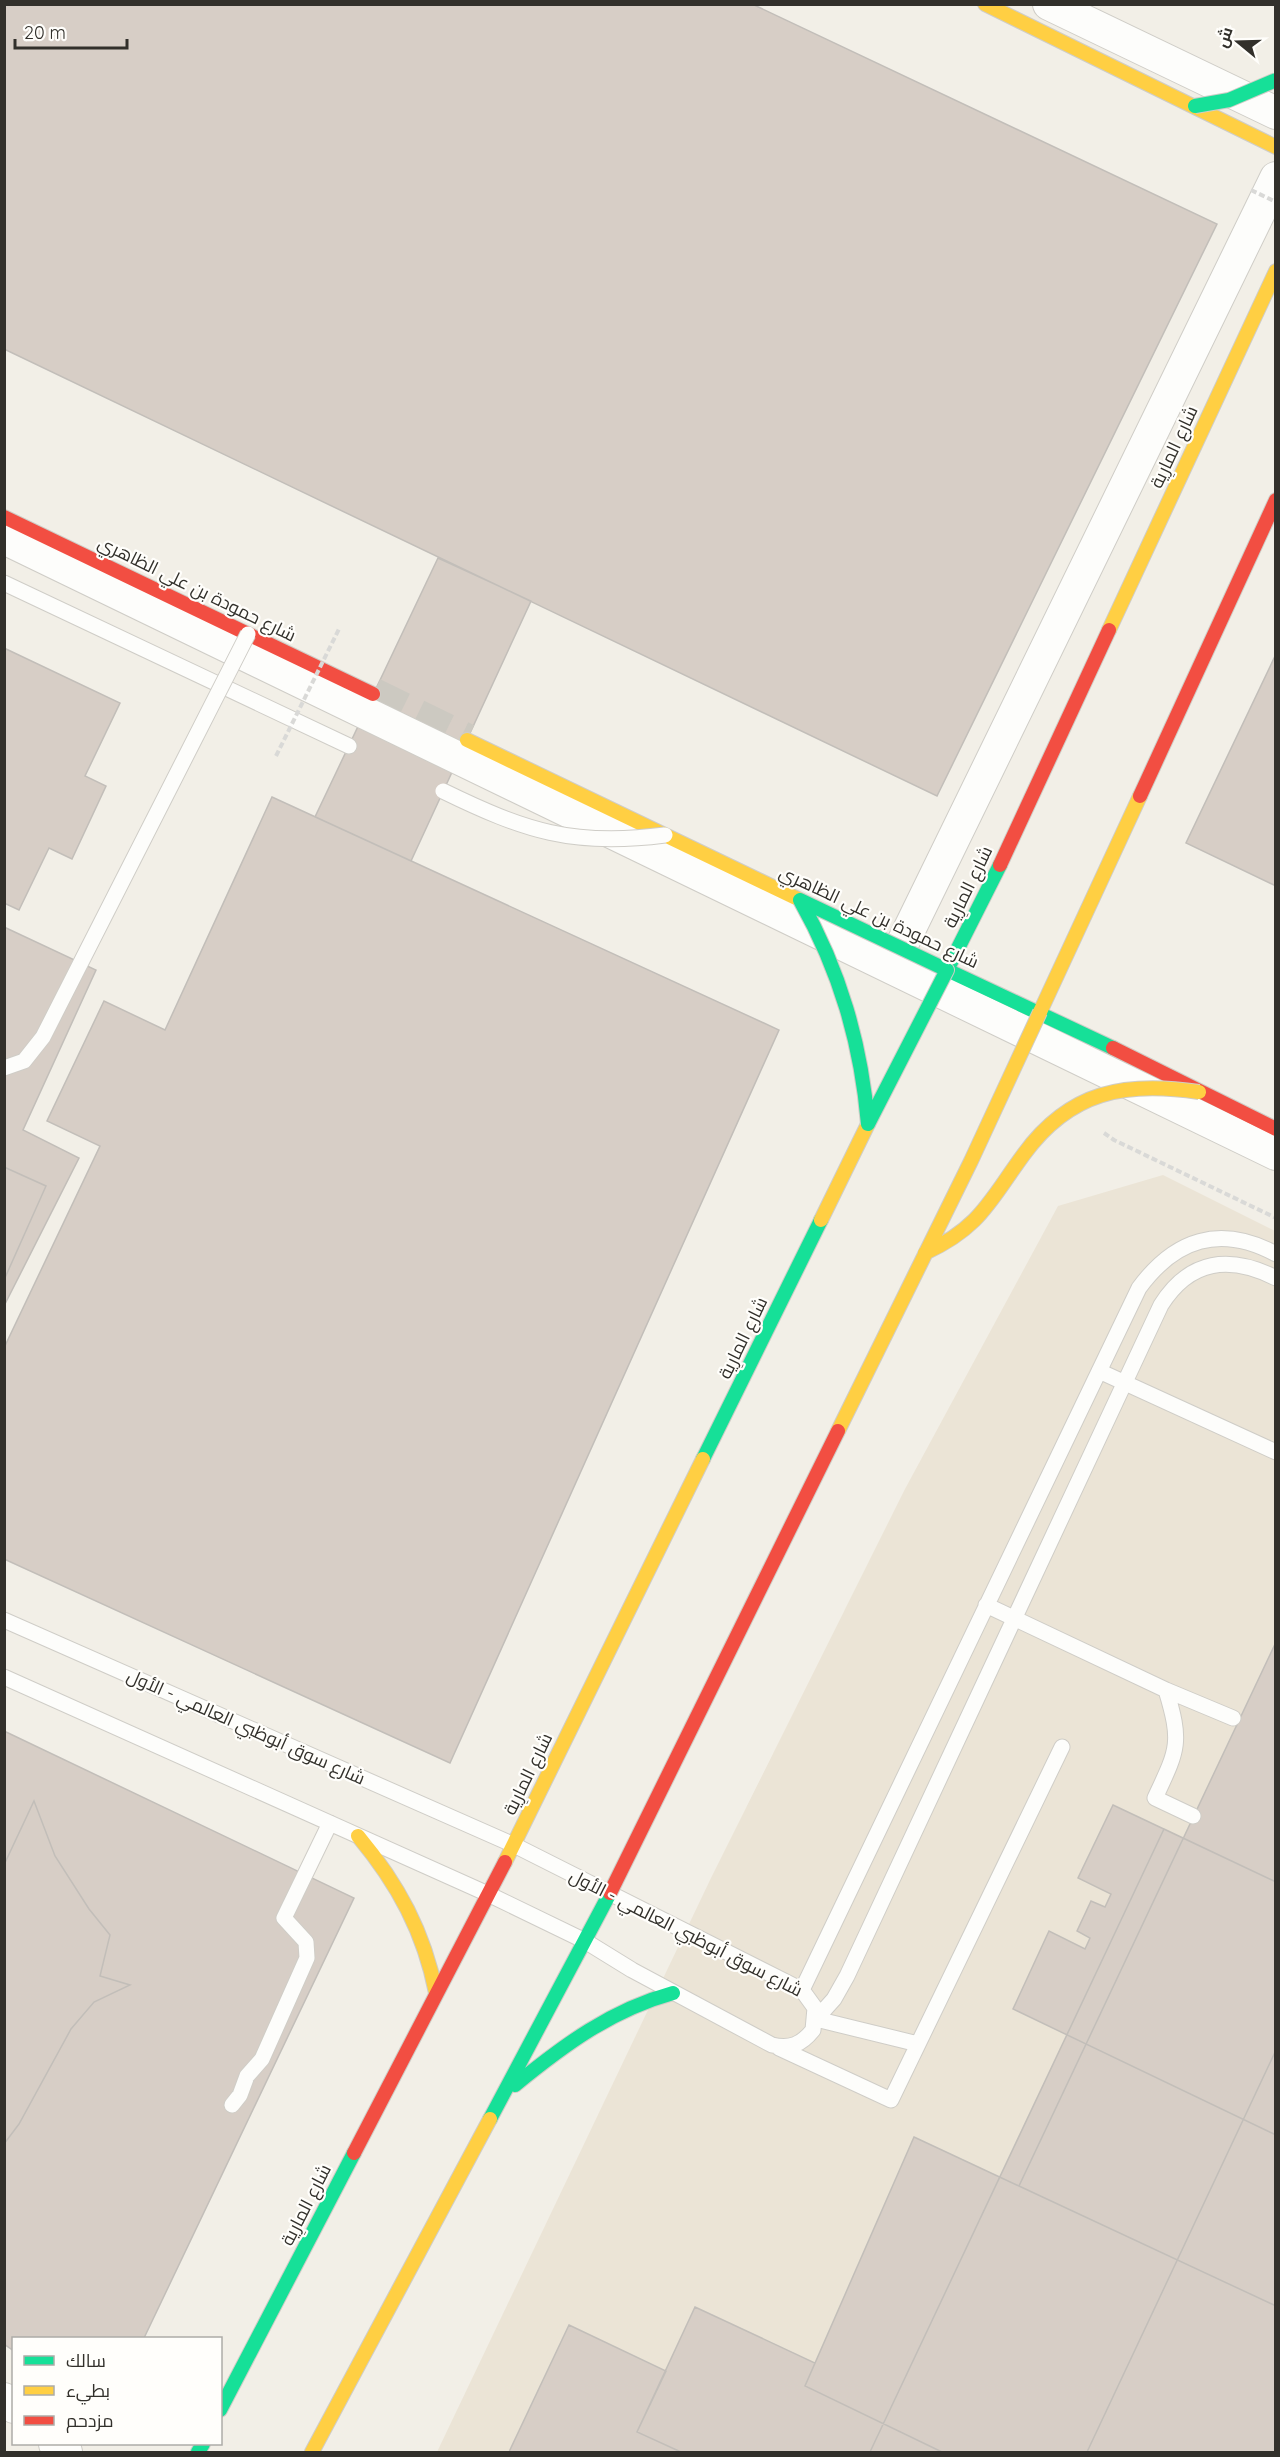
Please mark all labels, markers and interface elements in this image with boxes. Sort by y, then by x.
scale bar [15,12,128,50]
north arrow [1208,12,1268,72]
text: 20 m [24,21,66,44]
text: ش [1211,24,1237,50]
street label: شارع المارِية [1144,402,1204,492]
street label: شارع حمودة بن علي الظاهري [93,530,300,649]
street label: شارع المارِية [938,842,998,932]
street label: شارع حمودة بن علي الظاهري [774,860,983,976]
street label: شارع المارِية [713,1293,773,1383]
street label: شارع سوق أبوظبي العالمي - الأول [122,1663,369,1792]
street label: شارع المارِية [498,1729,558,1819]
street label: شارع سوق أبوظبي العالمي - الأول [564,1864,807,2004]
street label: شارع المارِية [275,2160,337,2250]
legend [12,2337,222,2445]
text: سالك [66,2349,106,2372]
text: بطيء [66,2379,110,2405]
text: مزدحم [66,2409,114,2433]

